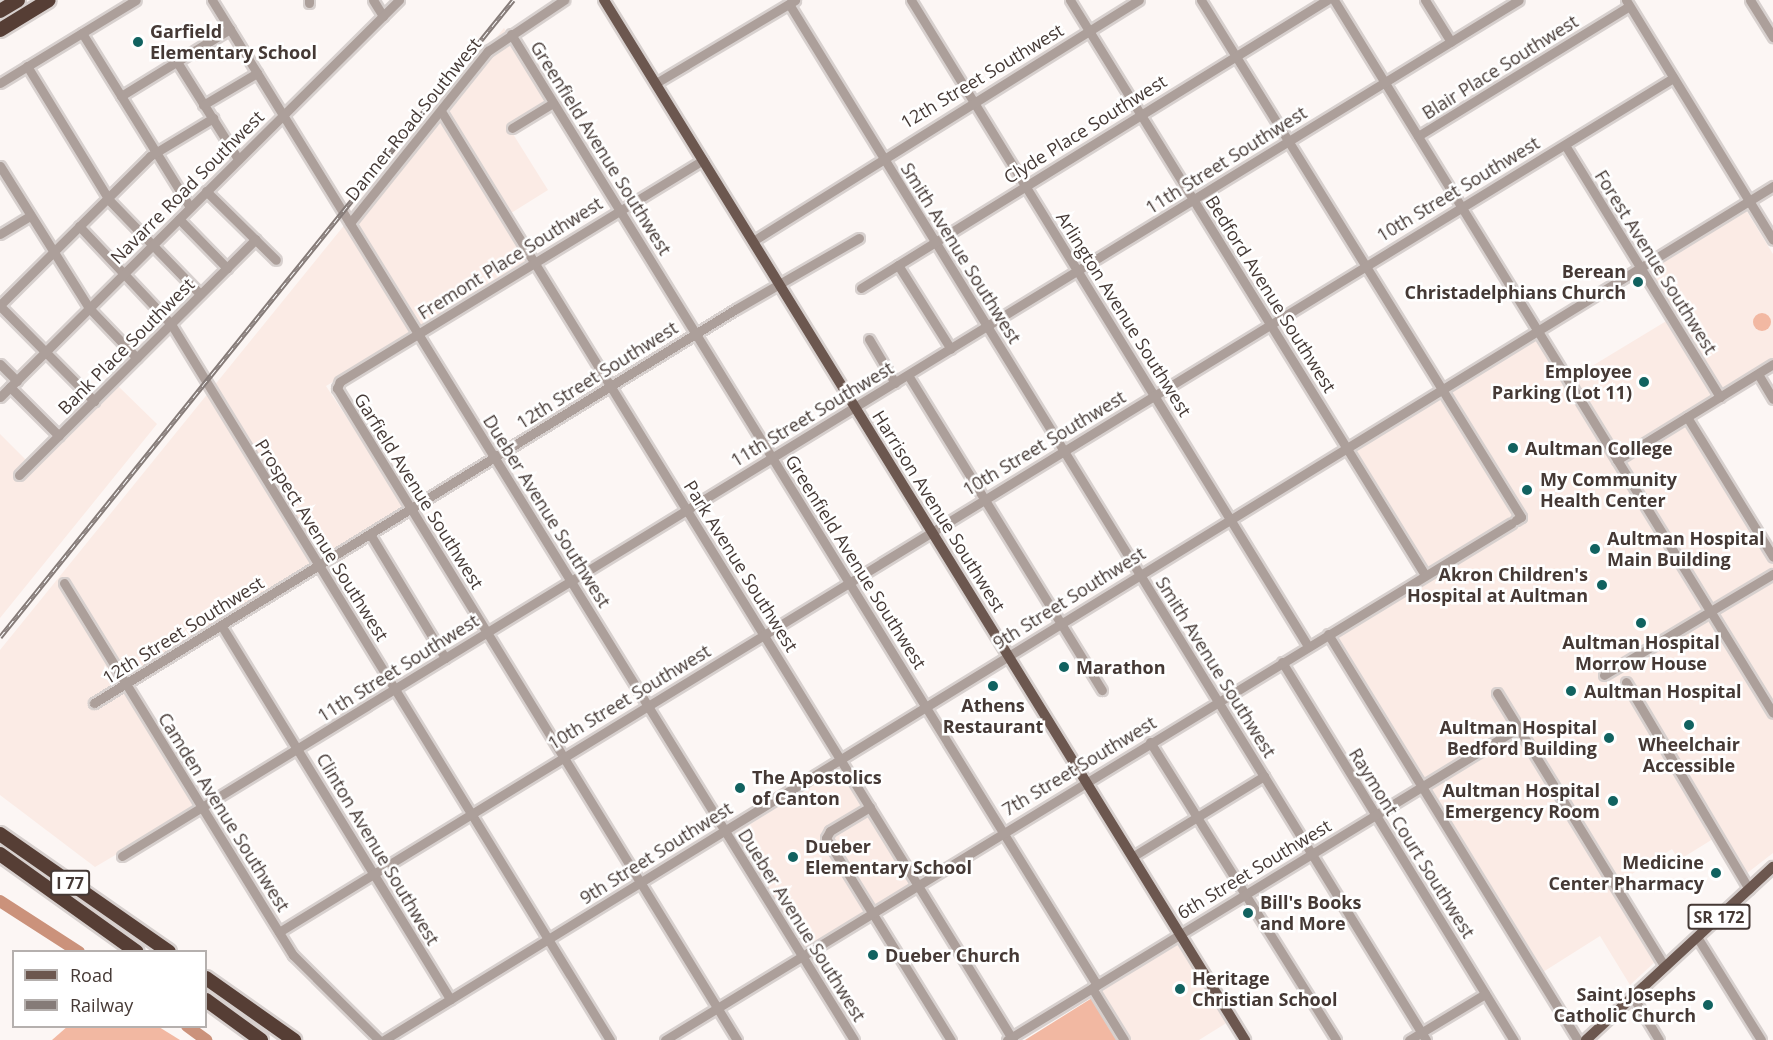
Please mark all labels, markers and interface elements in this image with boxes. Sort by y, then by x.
street label: Blair Place Southwest [1418,10,1582,124]
street label: 12th Street Southwest [897,19,1067,133]
place label: Garfield Elementary School [150,21,317,63]
street label: Danner Road Southwest [341,33,485,205]
marker: Garfield Elementary School [131,35,145,49]
street label: Greenfield Avenue Southwest [526,37,676,259]
street label: Clyde Place Southwest [1000,70,1170,188]
street label: 11th Street Southwest [1141,102,1311,218]
street label: Navarre Road Southwest [106,106,268,268]
street label: 10th Street Southwest [1373,132,1543,246]
street label: Smith Avenue Southwest [897,159,1025,347]
street label: Forest Avenue Southwest [1590,166,1722,358]
street label: Bedford Avenue Southwest [1201,191,1341,397]
street label: Fremont Place Southwest [414,192,606,324]
street label: Arlington Avenue Southwest [1052,208,1196,420]
place label: Berean Christadelphians Church [1404,261,1626,304]
street label: Bank Place Southwest [53,273,199,419]
marker: Berean Christadelphians Church [1631,275,1645,289]
street label: 12th Street Southwest [512,317,682,433]
street label: 11th Street Southwest [727,357,897,471]
place label: Employee Parking (Lot 11) [1492,361,1632,404]
marker: Employee Parking (Lot 11) [1637,375,1651,389]
street label: 10th Street Southwest [959,386,1129,500]
street label: Garfield Avenue Southwest [350,389,488,593]
street label: Harrison Avenue Southwest [868,406,1010,616]
street label: Dueber Avenue Southwest [479,411,615,611]
street label: Prospect Avenue Southwest [251,435,393,645]
place label: Aultman College [1525,437,1673,459]
marker: Aultman College [1506,441,1520,455]
street label: Greenfield Avenue Southwest [781,451,931,673]
place label: My Community Health Center [1540,469,1677,512]
street label: Park Avenue Southwest [679,476,803,656]
marker: My Community Health Center [1518,481,1536,499]
place label: Aultman Hospital Main Building [1607,528,1765,570]
street label: 9th Street Southwest [989,542,1149,654]
marker: Aultman Hospital Main Building [1588,542,1602,556]
place label: Akron Children's Hospital at Aultman [1407,564,1588,606]
street label: 12th Street Southwest [98,572,268,688]
street label: Smith Avenue Southwest [1152,573,1280,761]
marker: Akron Children's Hospital at Aultman [1593,576,1611,594]
street label: 11th Street Southwest [313,610,483,726]
marker: Aultman Hospital Morrow House [1634,616,1648,630]
place label: Aultman Hospital Morrow House [1562,632,1720,674]
street label: 10th Street Southwest [544,640,714,754]
place label: Marathon [1076,656,1166,678]
marker: Marathon [1057,660,1071,674]
marker: Athens Restaurant [986,679,1000,693]
place label: Aultman Hospital [1584,680,1742,702]
marker: Aultman Hospital [1562,682,1580,700]
place label: Athens Restaurant [943,695,1043,738]
street label: Camden Avenue Southwest [154,709,294,915]
street label: 7th Street Southwest [998,712,1160,820]
place label: Aultman Hospital Bedford Building [1439,717,1597,760]
marker: Wheelchair Accessible [1682,718,1696,732]
marker: Aultman Hospital Bedford Building [1602,731,1616,745]
place label: Wheelchair Accessible [1638,734,1740,777]
street label: Raymont Court Southwest [1345,744,1479,942]
street label: Clinton Avenue Southwest [312,749,444,949]
place label: The Apostolics of Canton [752,767,882,810]
place label: Aultman Hospital Emergency Room [1442,780,1600,822]
marker: The Apostolics of Canton [733,781,747,795]
marker: Aultman Hospital Emergency Room [1604,792,1622,810]
street label: 9th Street Southwest [576,797,736,909]
street label: 6th Street Southwest [1173,815,1335,923]
street label: Dueber Avenue Southwest [734,825,870,1025]
place label: Dueber Elementary School [805,836,972,878]
marker: Dueber Elementary School [786,850,800,864]
place label: Medicine Center Pharmacy [1549,852,1704,894]
marker: Medicine Center Pharmacy [1709,866,1723,880]
road number: I 77 [49,870,91,896]
place label: Bill's Books and More [1260,892,1361,934]
road number: SR 172 [1688,904,1750,930]
marker: Bill's Books and More [1241,906,1255,920]
place label: Dueber Church [885,944,1020,966]
marker: Dueber Church [866,948,880,962]
legend [12,950,207,1028]
text: Road [70,963,113,987]
place label: Heritage Christian School [1192,968,1337,1010]
marker: Heritage Christian School [1173,982,1187,996]
place label: Saint Josephs Catholic Church [1554,984,1696,1026]
text: Railway [70,993,133,1017]
marker: Saint Josephs Catholic Church [1701,998,1715,1012]

